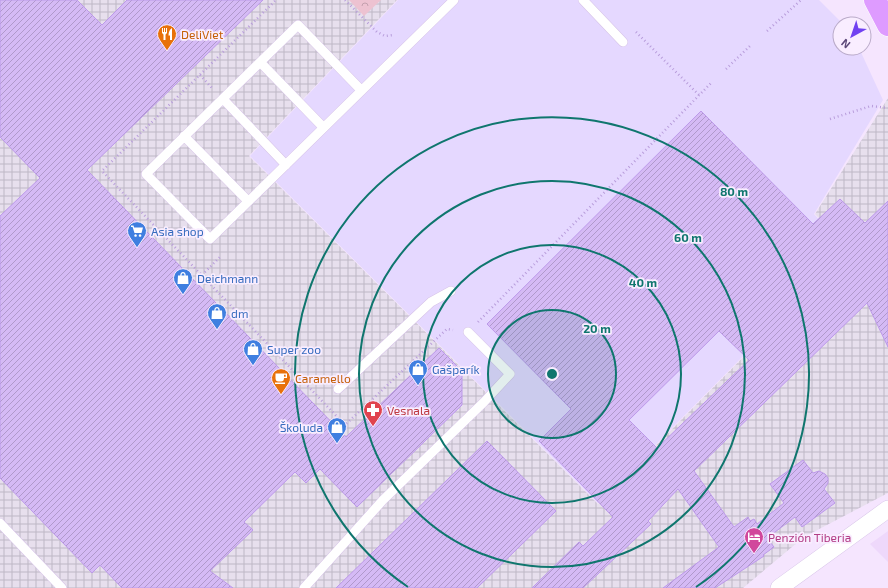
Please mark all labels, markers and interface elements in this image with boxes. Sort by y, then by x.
north arrow [832,16,872,56]
restaurant icon: DeliViet [156,23,178,51]
place label: DeliViet [181,27,224,41]
text: N [838,36,852,52]
text: 80 m [720,184,748,198]
supermarket icon: Asia shop [126,220,148,248]
place label: Asia shop [151,224,204,238]
text: 60 m [674,230,702,244]
shop icon: Deichmann [172,267,194,295]
place label: Deichmann [197,271,258,285]
text: 40 m [629,275,657,289]
shop icon: dm [206,302,228,330]
place label: dm [231,306,248,320]
text: 20 m [583,321,611,335]
shop icon: Super zoo [242,338,264,366]
place label: Super zoo [267,342,321,356]
shop icon: Gašparík [407,358,429,386]
place label: Gašparík [432,362,480,376]
cafe icon: Caramello [270,367,292,395]
centre of rings [545,367,559,381]
place label: Caramello [295,371,351,385]
pharmacy icon: Vesnala [362,399,384,427]
place label: Vesnala [387,403,430,417]
shop icon: Školuda [326,416,348,444]
place label: Školuda [280,420,323,434]
hotel icon: Penzión Tiberia [743,526,765,554]
place label: Penzión Tiberia [768,530,851,544]

